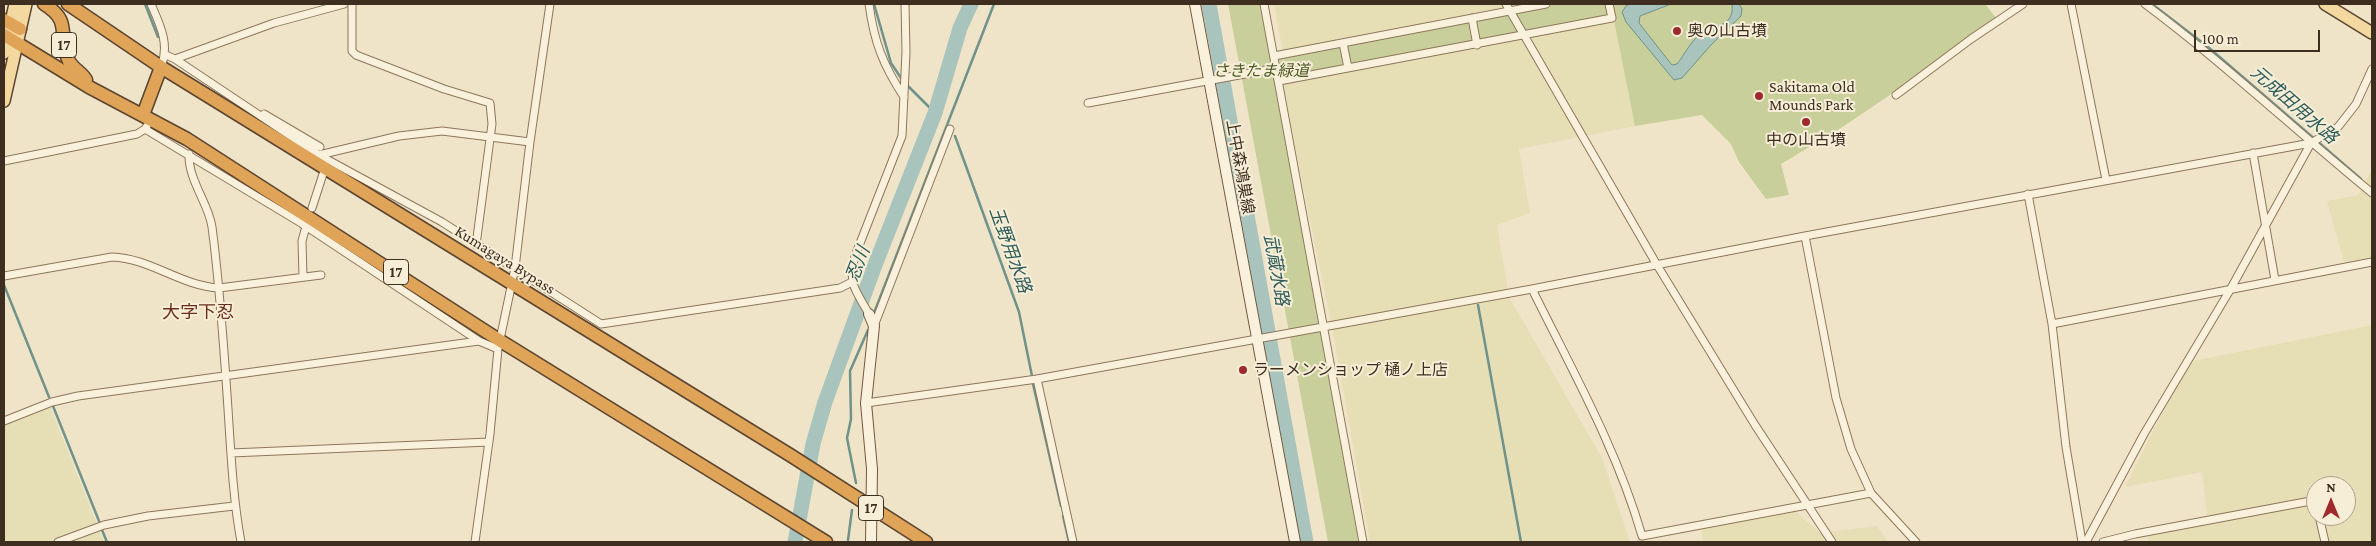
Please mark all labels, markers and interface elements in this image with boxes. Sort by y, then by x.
scale bar [2196,20,2322,52]
place label: 奥の山古墳 [1687,21,1767,41]
marker: 奥の山古墳 [1671,25,1683,37]
text: 100 m [2202,31,2239,47]
road number: 17 [52,32,76,58]
park label: さきたま緑道 [1213,61,1309,81]
water label: 元成田用水路 [2246,61,2342,149]
place label: Sakitama Old Mounds Park [1769,77,1855,115]
marker: Sakitama Old Mounds Park [1753,90,1765,102]
marker: 中の山古墳 [1800,116,1812,128]
street label: 上中森鴻巣線 [1222,118,1258,216]
place label: 中の山古墳 [1766,130,1846,150]
water label: 玉野用水路 [984,204,1036,296]
street label: Kumagaya Bypass [451,221,559,299]
water label: 武蔵水路 [1259,233,1293,307]
water label: 忍川 [841,243,875,285]
road number: 17 [384,260,408,284]
district label: 大字下忍 [162,301,234,323]
place label: ラーメンショップ 樋ノ上店 [1253,360,1448,380]
marker: ラーメンショップ 樋ノ上店 [1237,364,1249,376]
north arrow [2306,476,2356,526]
text: N [2326,479,2336,495]
road number: 17 [858,496,884,520]

